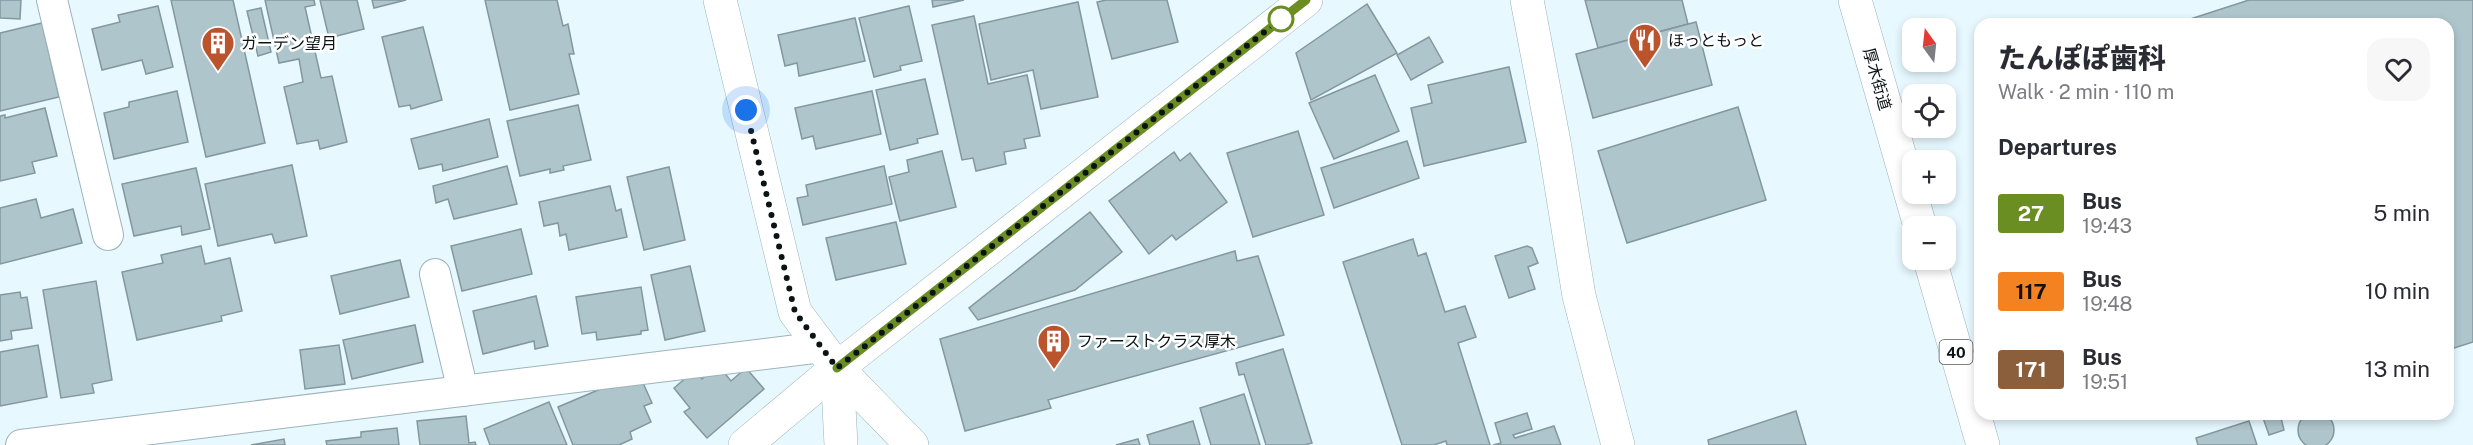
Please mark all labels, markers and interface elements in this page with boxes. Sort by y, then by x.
unlabelled marker [1268,6,1294,32]
north arrow [1902,18,1956,72]
map controls [1902,18,1956,270]
restaurant icon: ほっともっと [1627,22,1663,69]
building icon: ガーデン望月 [200,25,236,72]
place label: ほっともっと [1668,31,1764,50]
place label: ガーデン望月 [241,34,337,53]
button: heart [2367,38,2430,101]
text: たんぽぽ歯科 [1998,41,2166,74]
street label: 厚木街道 [1859,46,1895,112]
text: Walk · 2 min · 110 m [1998,80,2174,104]
button: locate [1902,84,1956,138]
your location [731,95,761,125]
text: Departures [1998,134,2117,160]
button: + [1902,150,1956,204]
text: Bus [2082,188,2122,214]
text: 5 min [2373,200,2430,226]
text: 27 [2018,201,2044,226]
text: 19:43 [2082,214,2132,238]
button: − [1902,216,1956,270]
text: Bus [2082,266,2122,292]
text: 10 min [2365,278,2430,304]
text: 117 [2015,279,2047,304]
text: 19:48 [2082,292,2133,316]
building icon: ファーストクラス厚木 [1036,323,1072,370]
place label: ファーストクラス厚木 [1077,332,1236,351]
road number: 40 [1940,340,1972,364]
text: Bus [2082,344,2122,370]
text: 13 min [2365,356,2430,382]
text: 171 [2015,357,2047,382]
text: 19:51 [2082,370,2128,394]

